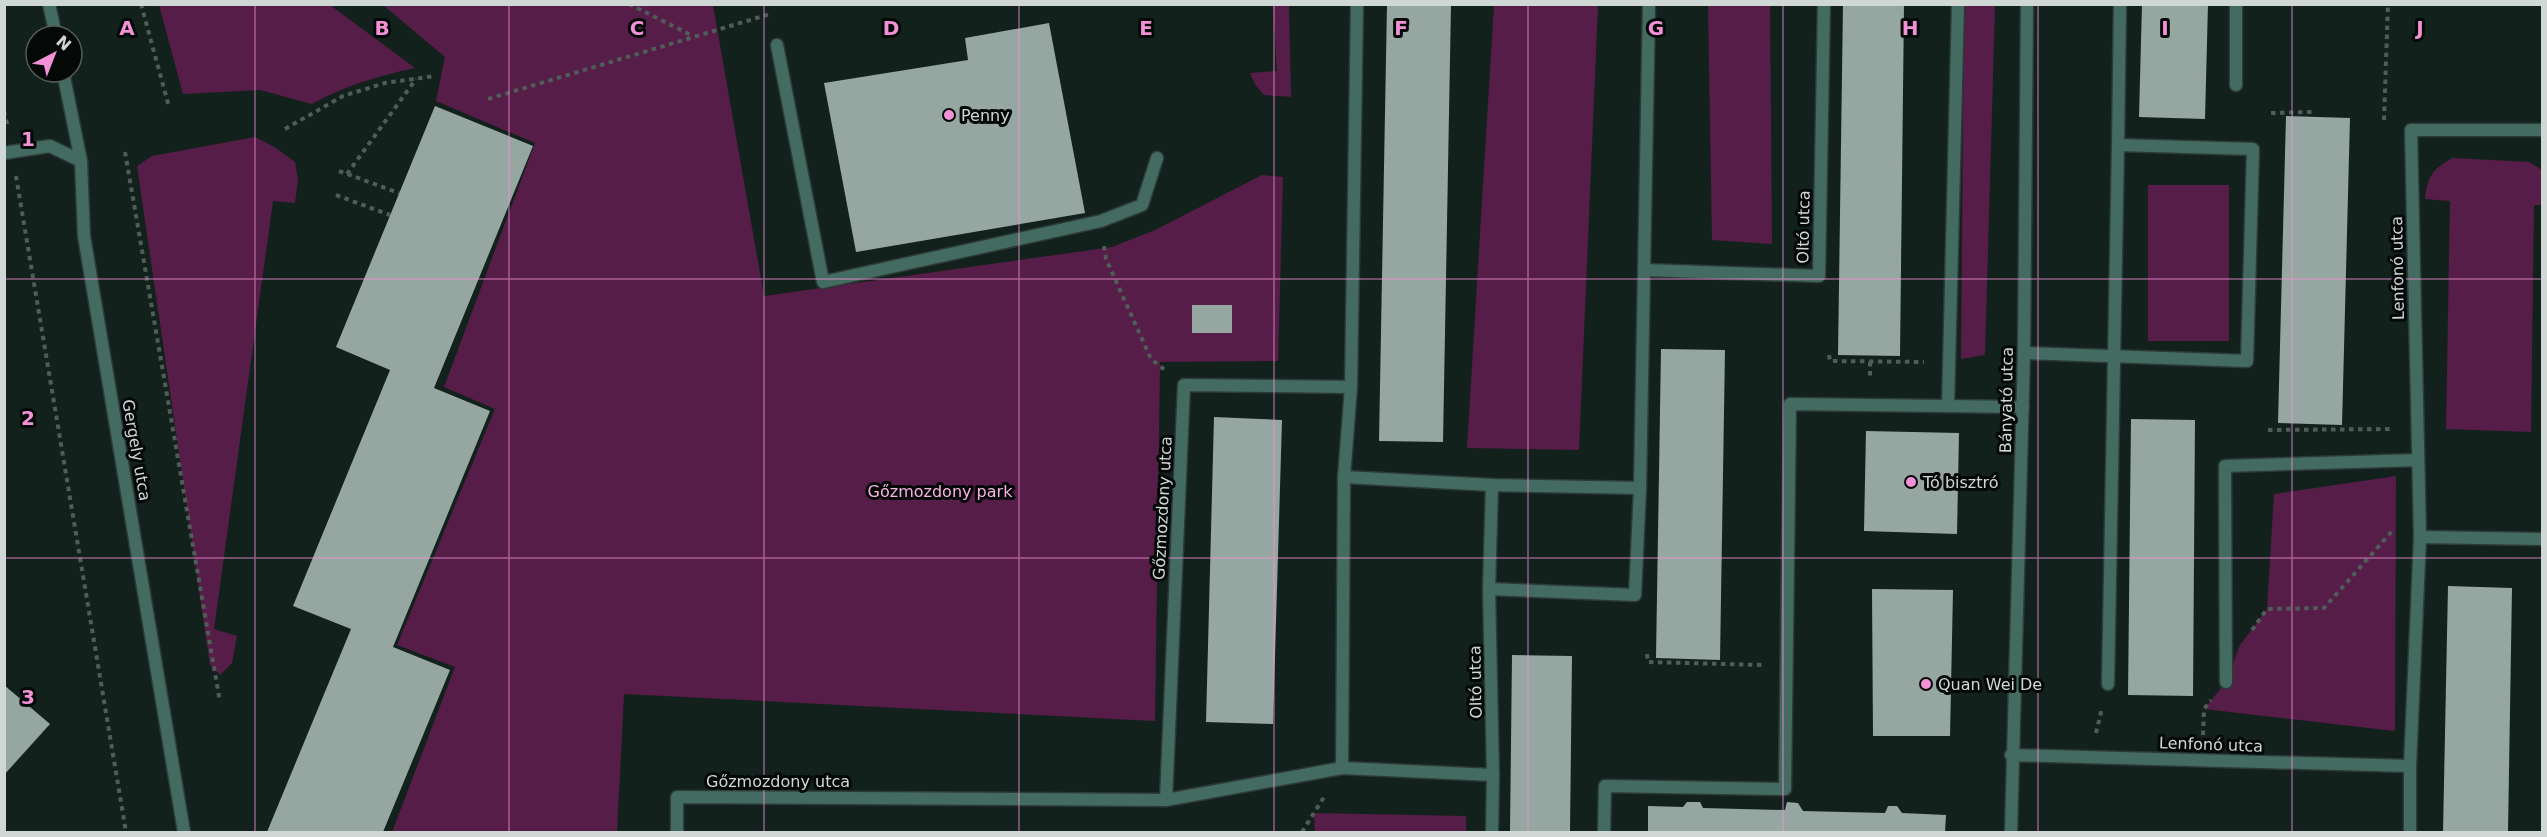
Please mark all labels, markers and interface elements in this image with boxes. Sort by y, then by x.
text: A [119,16,135,40]
text: B [374,16,390,40]
text: C [630,16,644,40]
text: D [883,16,899,40]
text: E [1139,16,1153,40]
text: F [1394,16,1408,40]
text: G [1648,16,1664,40]
text: H [1902,16,1918,40]
text: I [2161,16,2169,40]
text: J [2414,16,2424,40]
north arrow [24,24,84,84]
text: N [52,32,75,55]
place label: Penny [961,106,1010,125]
marker: Penny [942,108,956,122]
text: 1 [21,127,35,151]
street label: Oltó utca [1793,190,1814,264]
street label: Lenfonó utca [2387,216,2408,320]
street label: Bányató utca [1996,347,2017,453]
street label: Gergely utca [118,398,155,502]
text: 2 [21,406,35,430]
street label: Gőzmozdony utca [1149,436,1176,580]
place label: Tó bisztró [1922,473,1999,492]
marker: Tó bisztró [1904,475,1918,489]
park label: Gőzmozdony park [868,482,1013,501]
street label: Oltó utca [1465,645,1486,719]
place label: Quan Wei De [1938,675,2042,694]
marker: Quan Wei De [1919,677,1933,691]
text: 3 [21,685,35,709]
street label: Lenfonó utca [2159,733,2263,756]
street label: Gőzmozdony utca [706,772,850,791]

